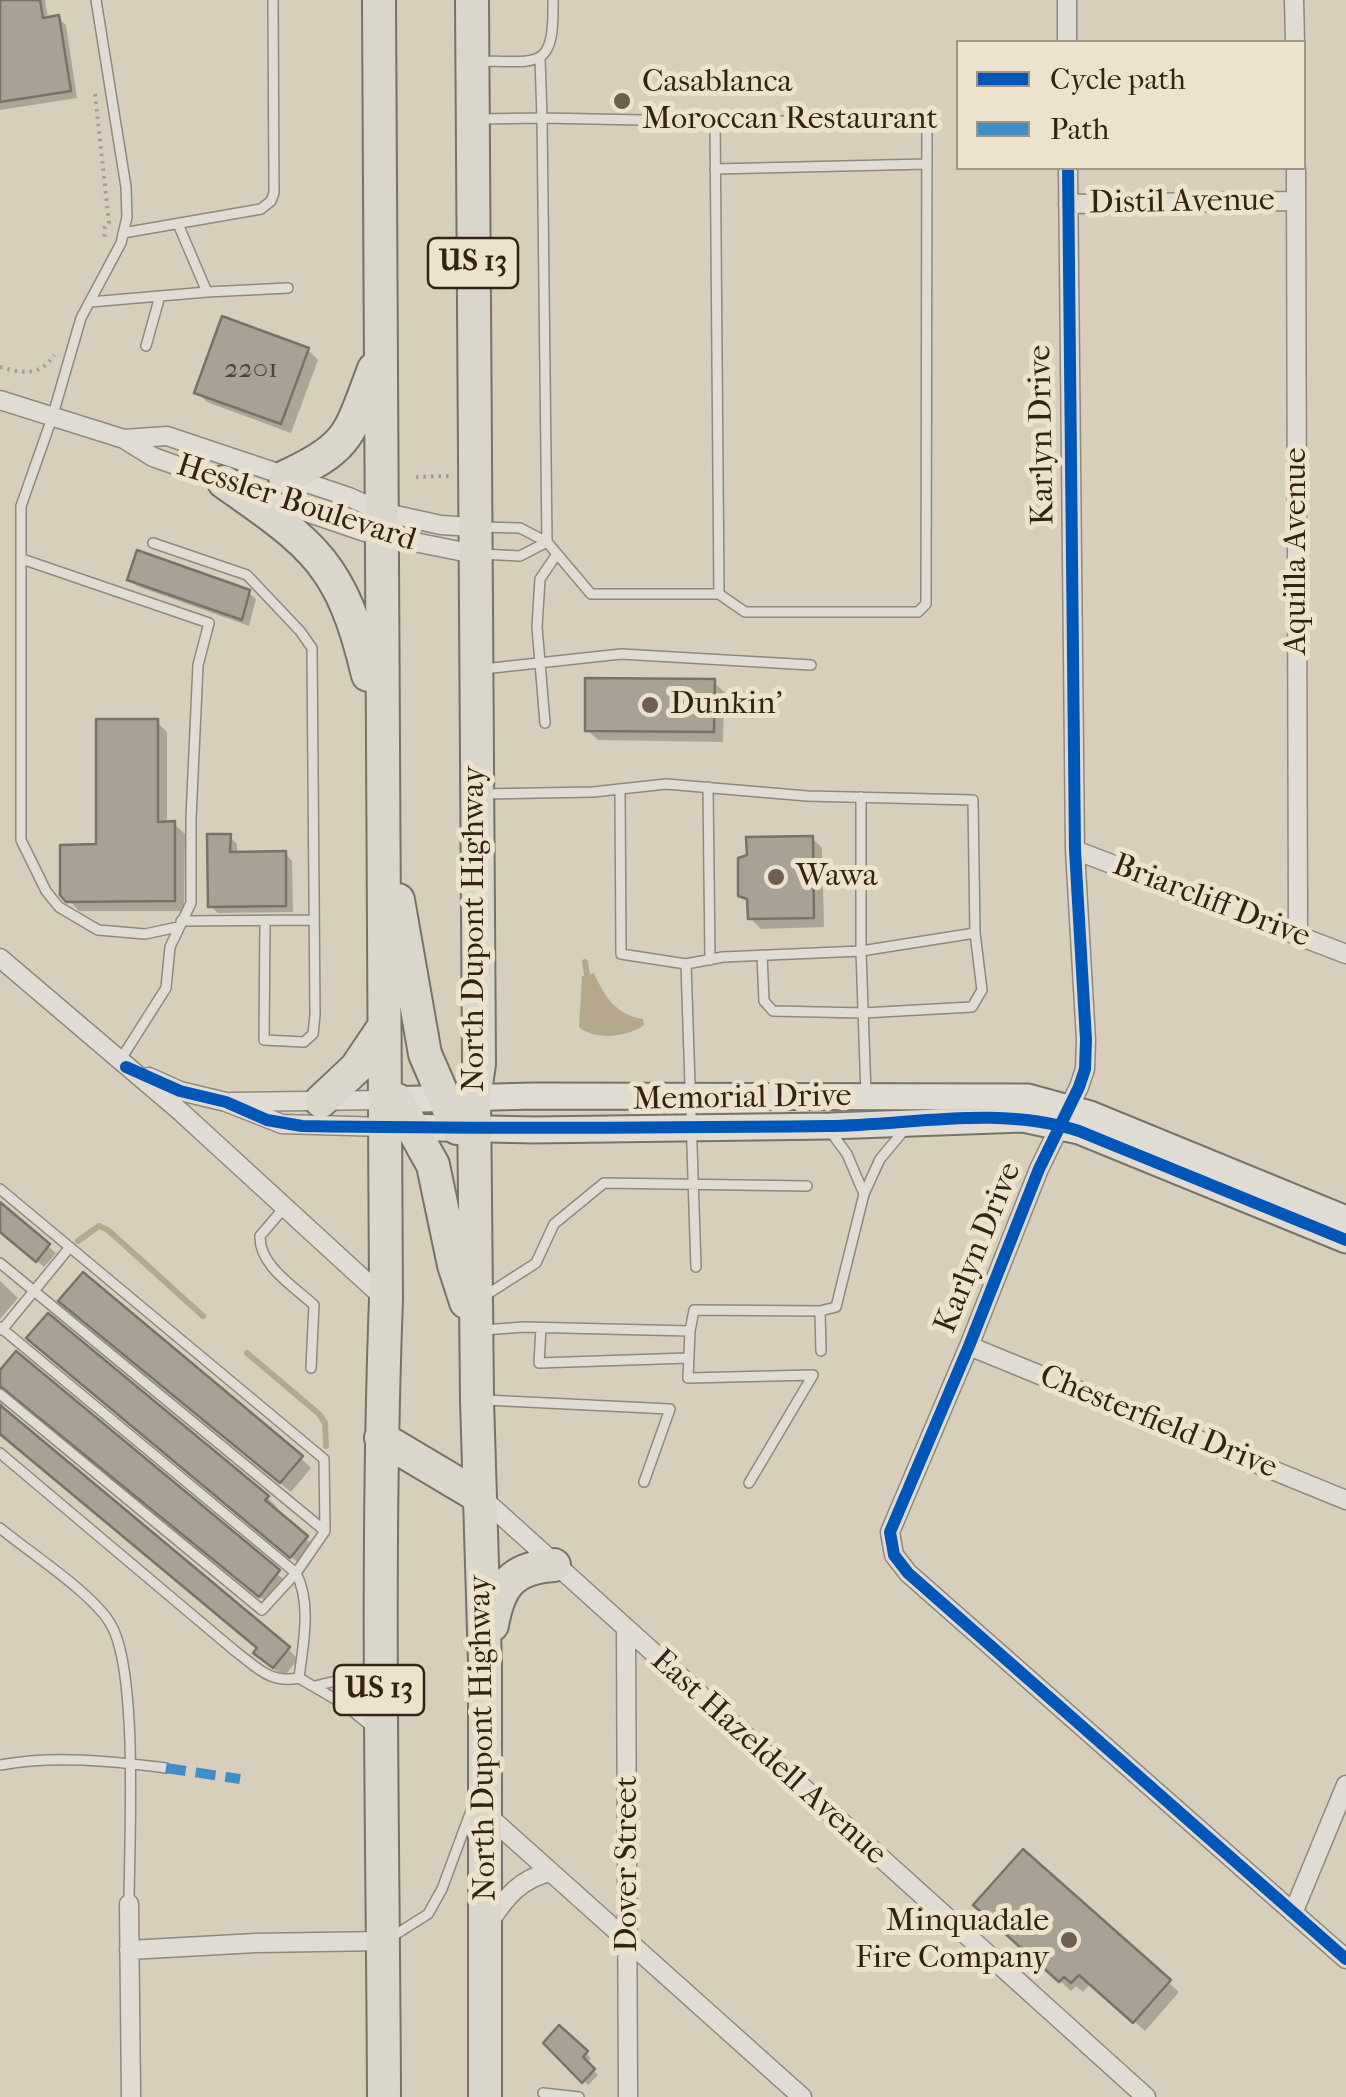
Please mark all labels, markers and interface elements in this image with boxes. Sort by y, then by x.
legend [956,40,1306,170]
text: Cycle path [1050,62,1186,97]
place label: Casablanca Moroccan Restaurant [642,64,938,139]
marker: Casablanca Moroccan Restaurant [611,90,633,112]
text: Path [1050,112,1109,147]
street label: Distil Avenue [1089,182,1275,224]
road number: US 13 [428,238,518,288]
street label: Karlyn Drive [1022,344,1064,526]
house number: 2201 [224,353,278,387]
street label: Hessler Boulevard [172,447,420,561]
street label: Aquilla Avenue [1278,447,1316,655]
place label: Dunkin' [670,686,782,724]
marker: Dunkin' [639,694,661,716]
street label: North Dupont Highway [456,766,494,1092]
street label: Briarcliff Drive [1107,847,1315,957]
place label: Wawa [796,858,878,896]
marker: Wawa [765,866,787,888]
street label: Memorial Drive [632,1078,852,1120]
street label: Karlyn Drive [927,1157,1031,1339]
street label: Chesterfield Drive [1034,1358,1282,1488]
street label: North Dupont Highway [462,1575,506,1901]
street label: East Hazeldell Avenue [642,1642,894,1874]
road number: US 13 [334,1665,424,1715]
street label: Dover Street [609,1776,647,1952]
place label: Minquadale Fire Company [855,1903,1049,1978]
marker: Minquadale Fire Company [1058,1929,1080,1951]

